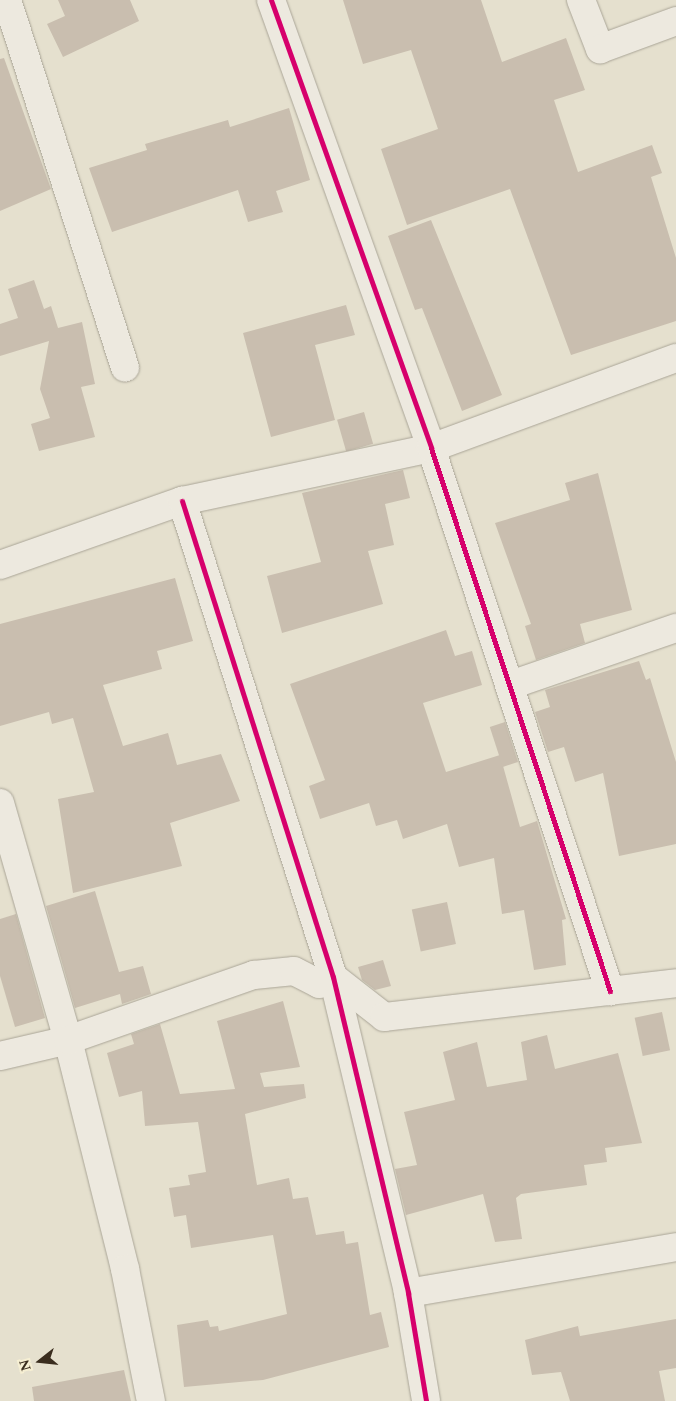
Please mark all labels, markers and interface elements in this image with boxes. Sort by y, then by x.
north arrow [15,1336,65,1386]
text: N [13,1357,37,1374]

